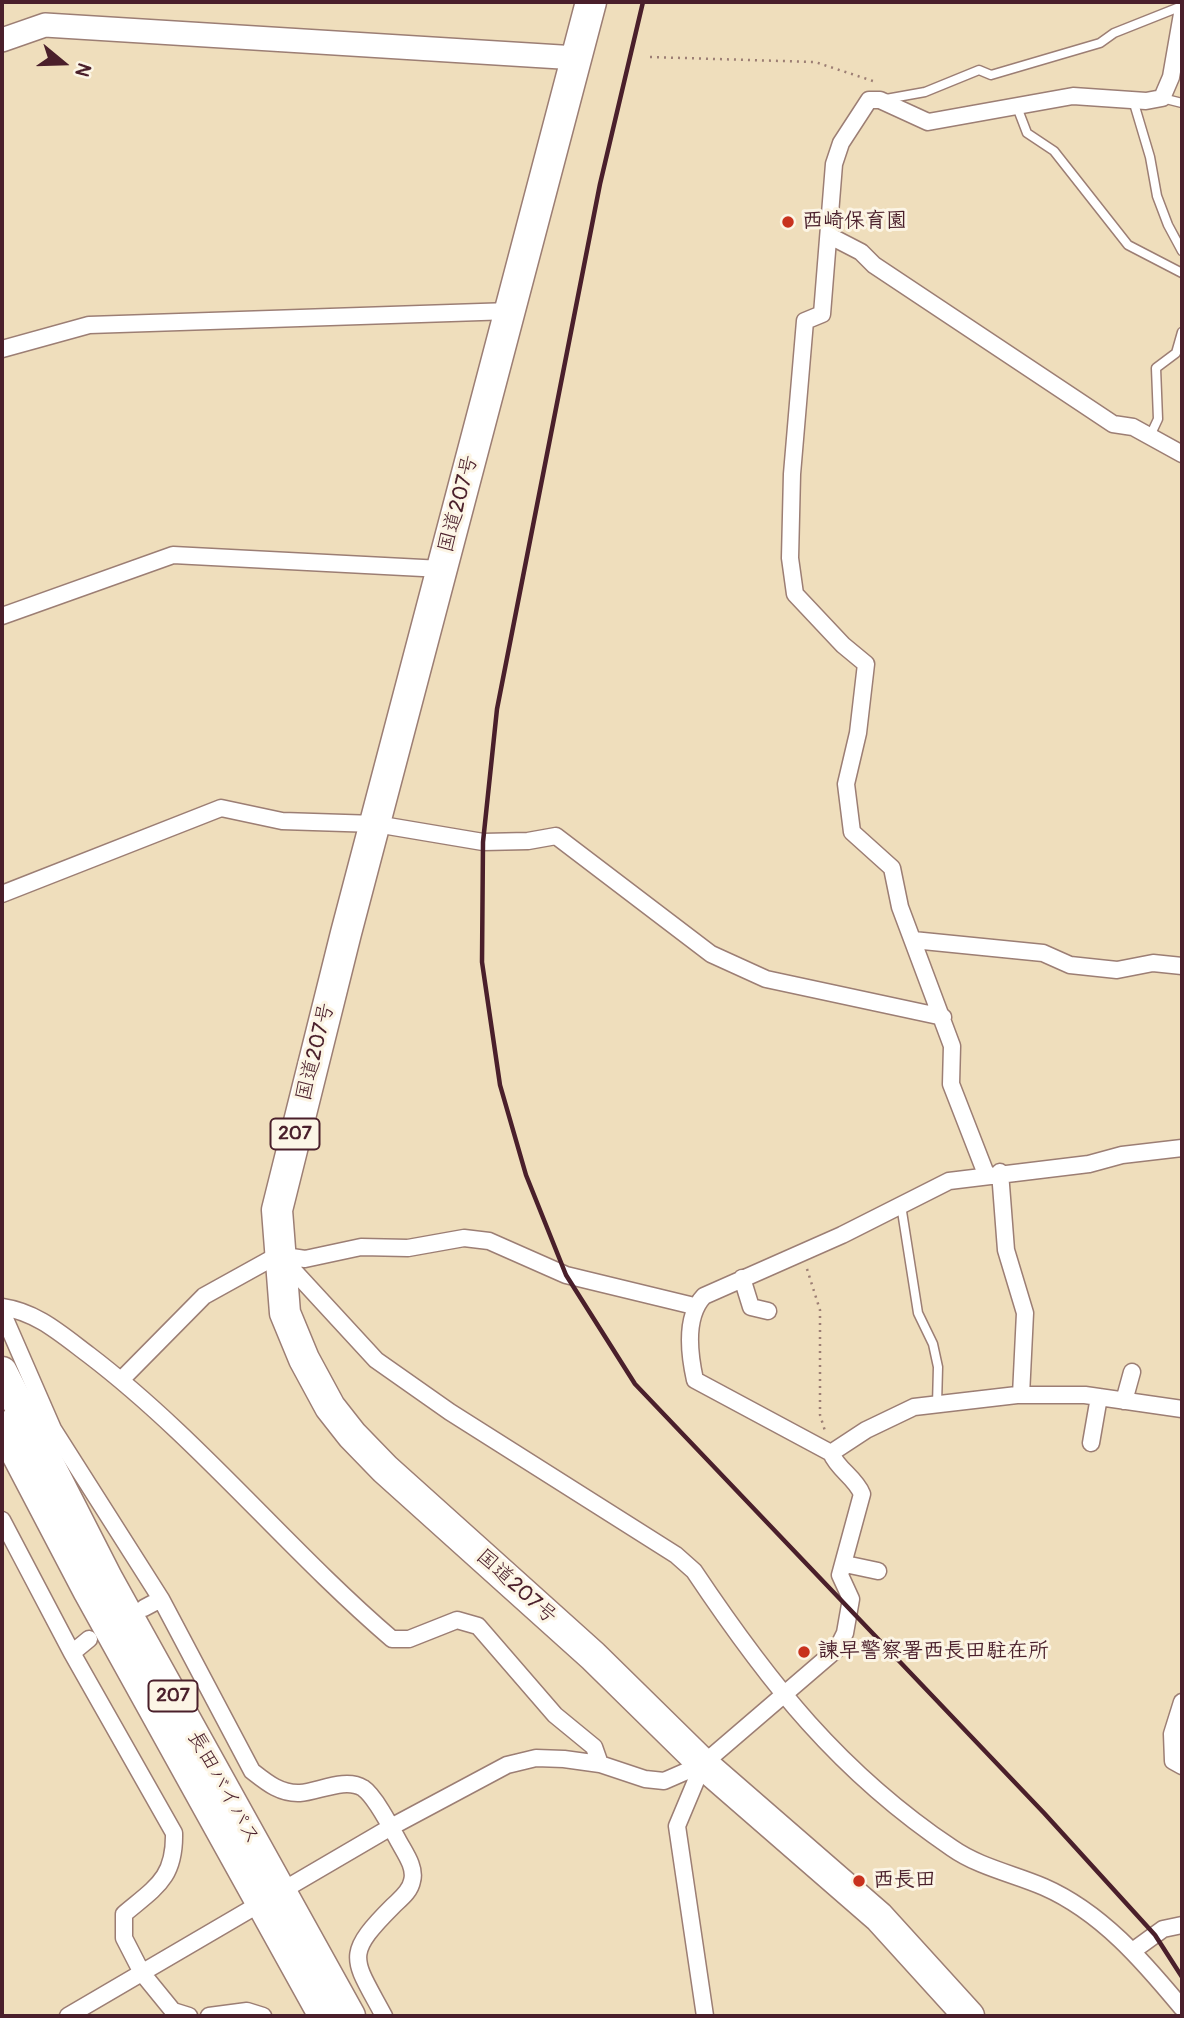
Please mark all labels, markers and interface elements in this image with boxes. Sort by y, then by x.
north arrow [28,28,98,98]
text: N [69,60,96,80]
place label: 西崎保育園 [802,209,907,235]
marker: 西崎保育園 [780,214,796,230]
street label: 国道207号 [434,452,484,556]
street label: 国道207号 [292,1000,340,1104]
road number: 207 [270,1118,320,1150]
street label: 国道207号 [470,1544,562,1630]
place label: 諫早警察署西長田駐在所 [818,1639,1049,1665]
marker: 諫早警察署西長田駐在所 [796,1644,812,1660]
road number: 207 [148,1680,198,1712]
street label: 長田バイパス [181,1727,265,1849]
place label: 西長田 [873,1868,936,1894]
marker: 西長田 [851,1873,867,1889]

